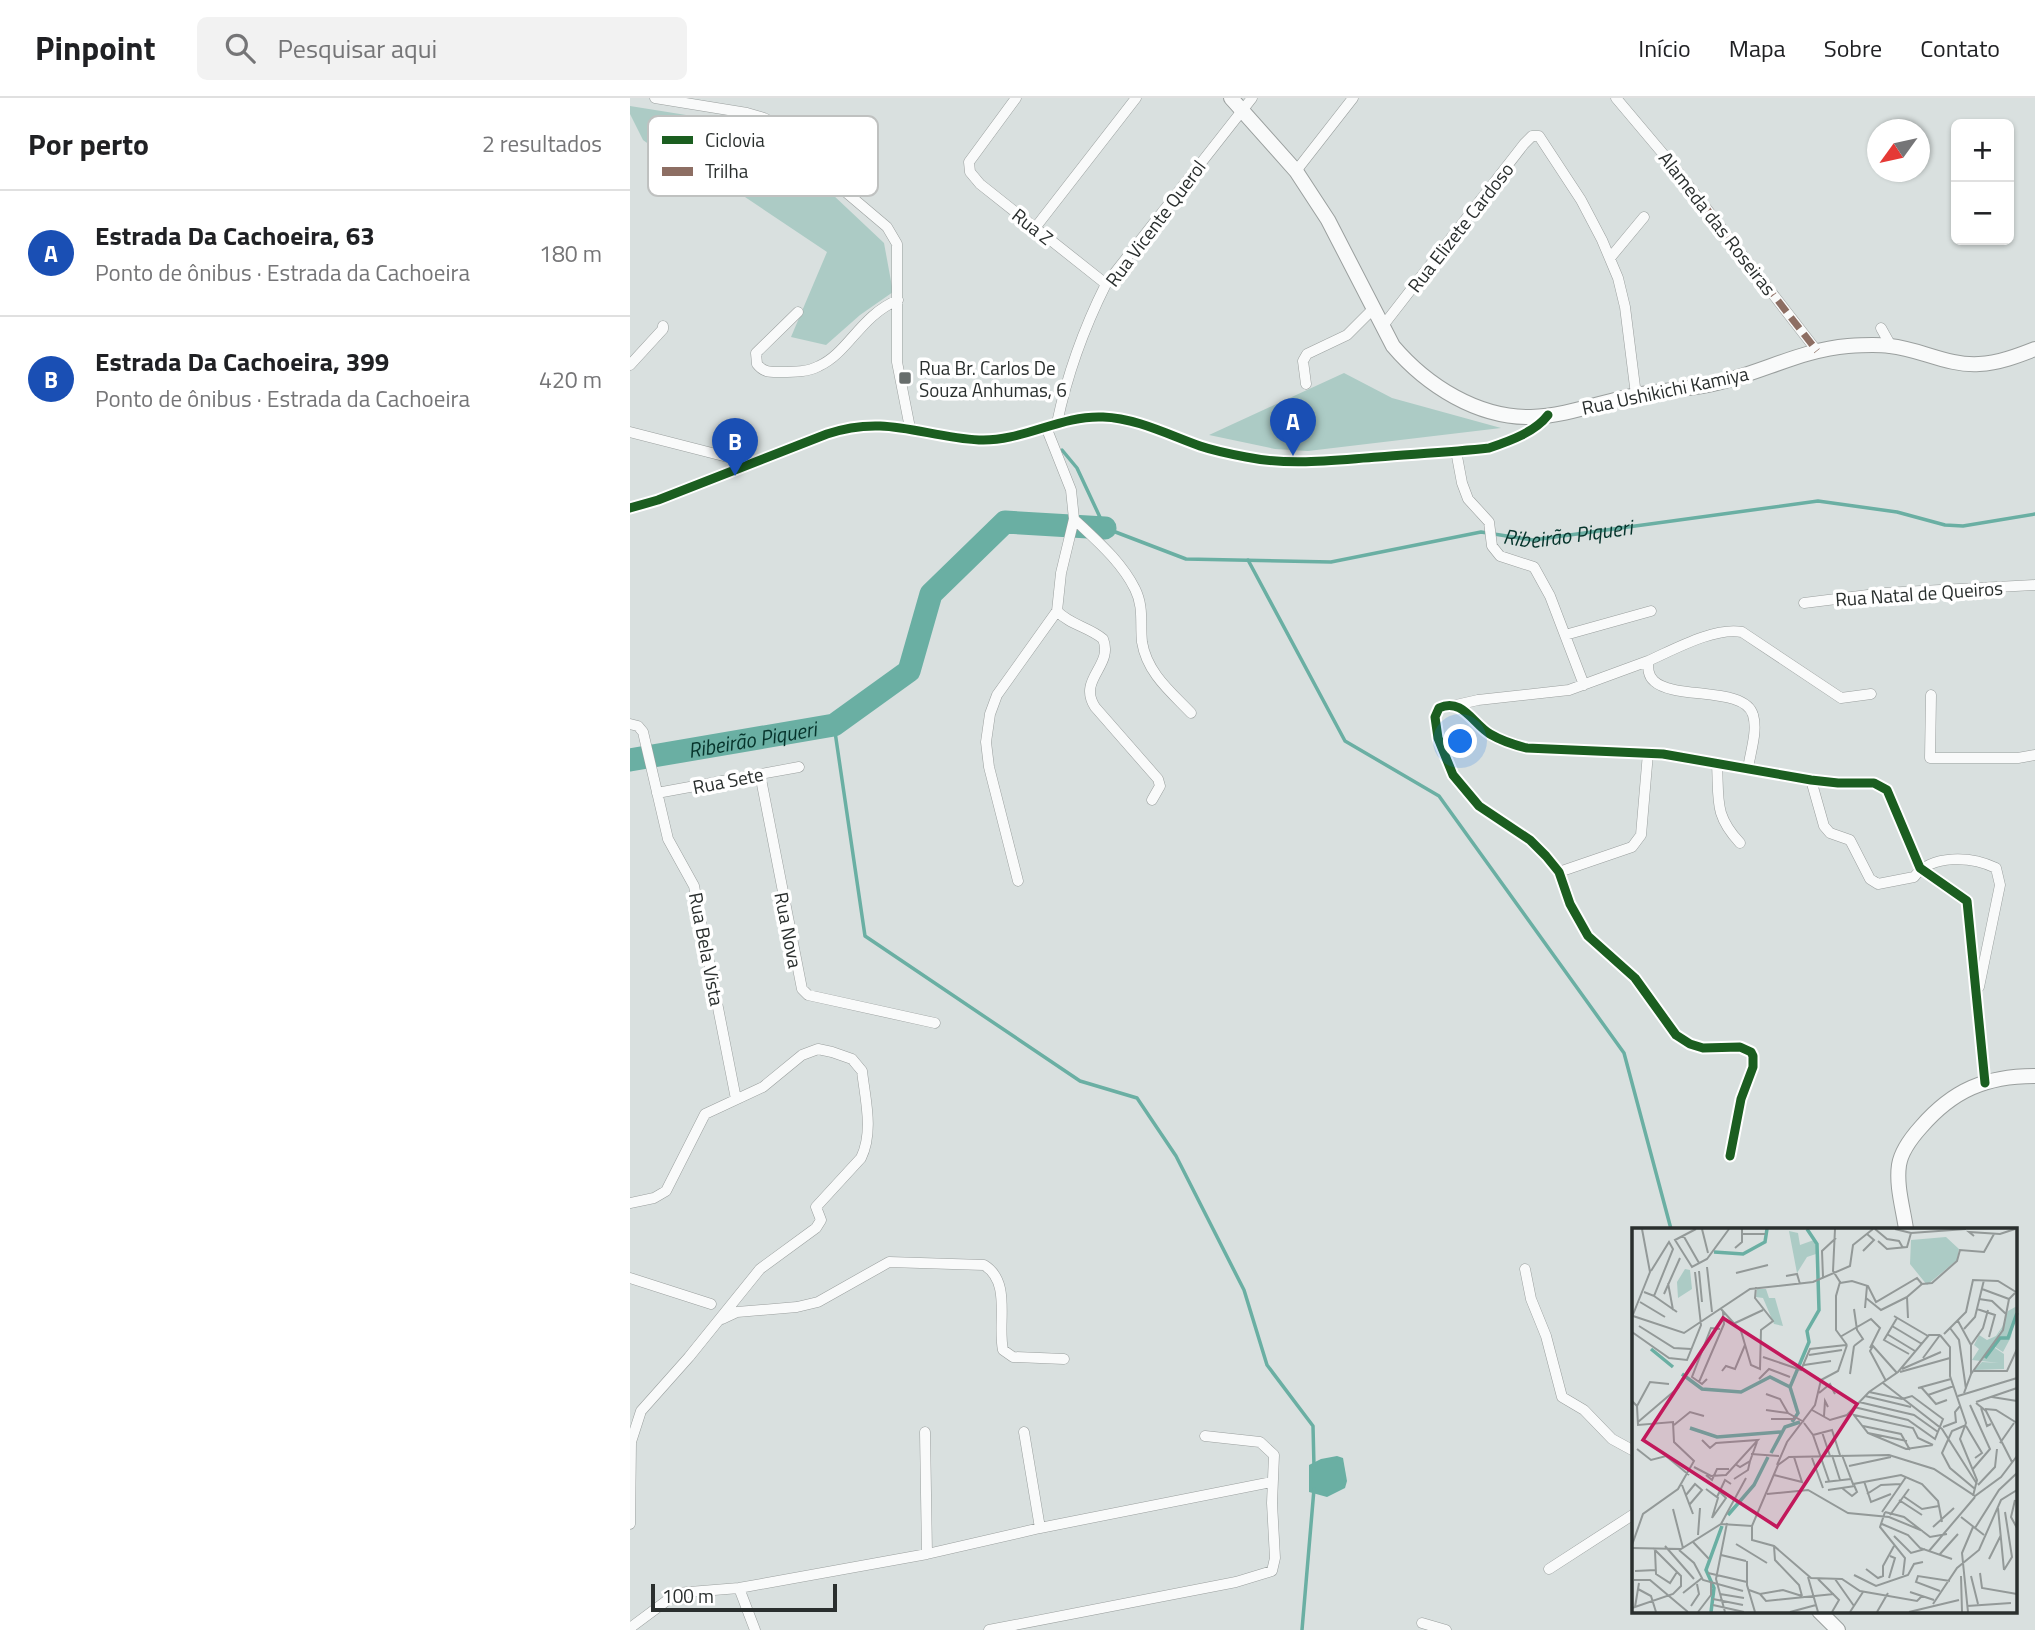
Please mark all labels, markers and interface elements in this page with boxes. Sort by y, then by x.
search box [197,17,687,80]
text: Pinpoint [35,23,155,73]
icon: search [221,29,259,67]
text: Pesquisar aqui [277,29,437,68]
text: Início [1638,30,1691,66]
text: Mapa [1729,30,1786,66]
text: Sobre [1824,30,1882,66]
text: Contato [1920,30,2000,66]
legend [648,116,878,196]
north arrow [1867,119,1930,182]
map controls [1951,119,2014,245]
button: + [1951,119,2014,182]
text: Por perto [28,121,149,167]
text: Ciclovia [705,125,765,154]
text: 2 resultados [482,126,602,161]
street label: Alameda das Roseiras [1652,145,1784,301]
street label: Rua Vicente Querol [1098,154,1212,292]
text: Trilha [705,156,749,185]
street label: Rua Elizete Cardoso [1400,156,1520,298]
button: − [1951,182,2014,245]
street label: Rua Z [1006,201,1060,251]
text: Estrada Da Cachoeira, 63 [95,216,375,255]
text: A [44,236,58,271]
text: 180 m [539,236,602,271]
text: Ponto de ônibus · Estrada da Cachoeira [95,255,470,290]
text: Estrada Da Cachoeira, 399 [95,342,389,381]
place label: Rua Br. Carlos De Souza Anhumas, 6 [919,353,1067,404]
street label: Rua Ushikichi Kamiya [1579,358,1752,422]
text: B [44,362,58,397]
text: 420 m [539,362,602,397]
marker: Rua Br. Carlos De Souza Anhumas, 6 [897,370,913,386]
text: Ponto de ônibus · Estrada da Cachoeira [95,381,470,416]
pin: A [1270,398,1316,456]
pin: B [712,418,758,476]
water label: Ribeirão Piqueri [1501,510,1637,556]
street label: Rua Natal de Queiros [1834,573,2004,613]
water label: Ribeirão Piqueri [685,712,822,766]
your location [1443,724,1477,758]
street label: Rua Sete [690,759,766,801]
street label: Rua Bela Vista [682,890,732,1009]
street label: Rua Nova [767,890,811,971]
inset map [1632,1228,2018,1612]
scale bar [651,1581,836,1613]
text: 100 m [662,1581,714,1610]

